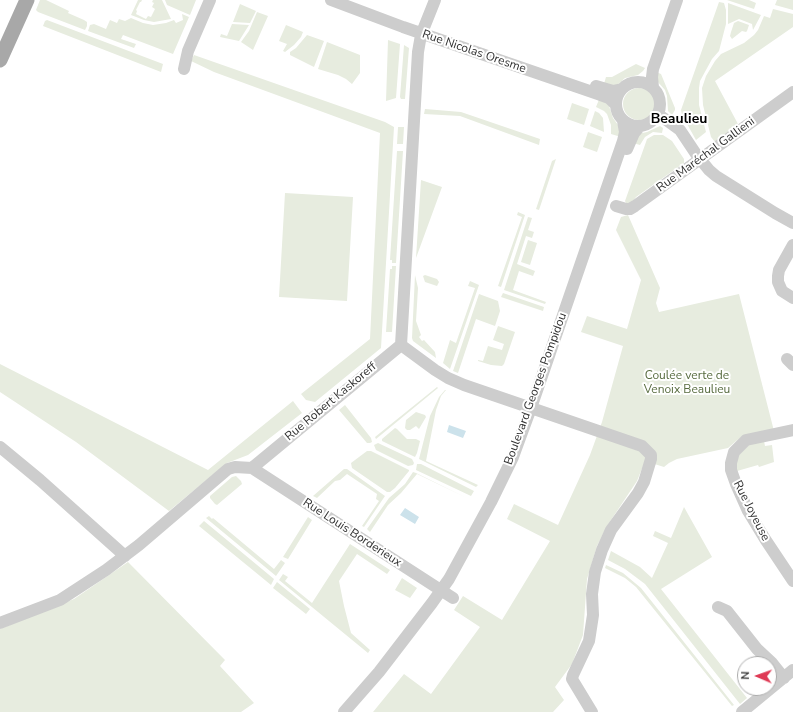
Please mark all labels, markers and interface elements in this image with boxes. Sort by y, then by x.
street label: Rue Nicolas Oresme [420,27,528,77]
district label: Beaulieu [651,112,707,128]
street label: Rue Maréchal Gallieni [654,115,758,195]
street label: Boulevard Georges Pompidou [502,311,570,467]
street label: Rue Robert Kaskoreff [282,360,380,444]
park label: Coulée verte de Venoix Beaulieu [644,369,730,397]
street label: Rue Joyeuse [730,478,772,544]
street label: Rue Louis Borderieux [300,496,404,570]
north arrow [737,656,777,696]
text: N [738,671,753,680]

